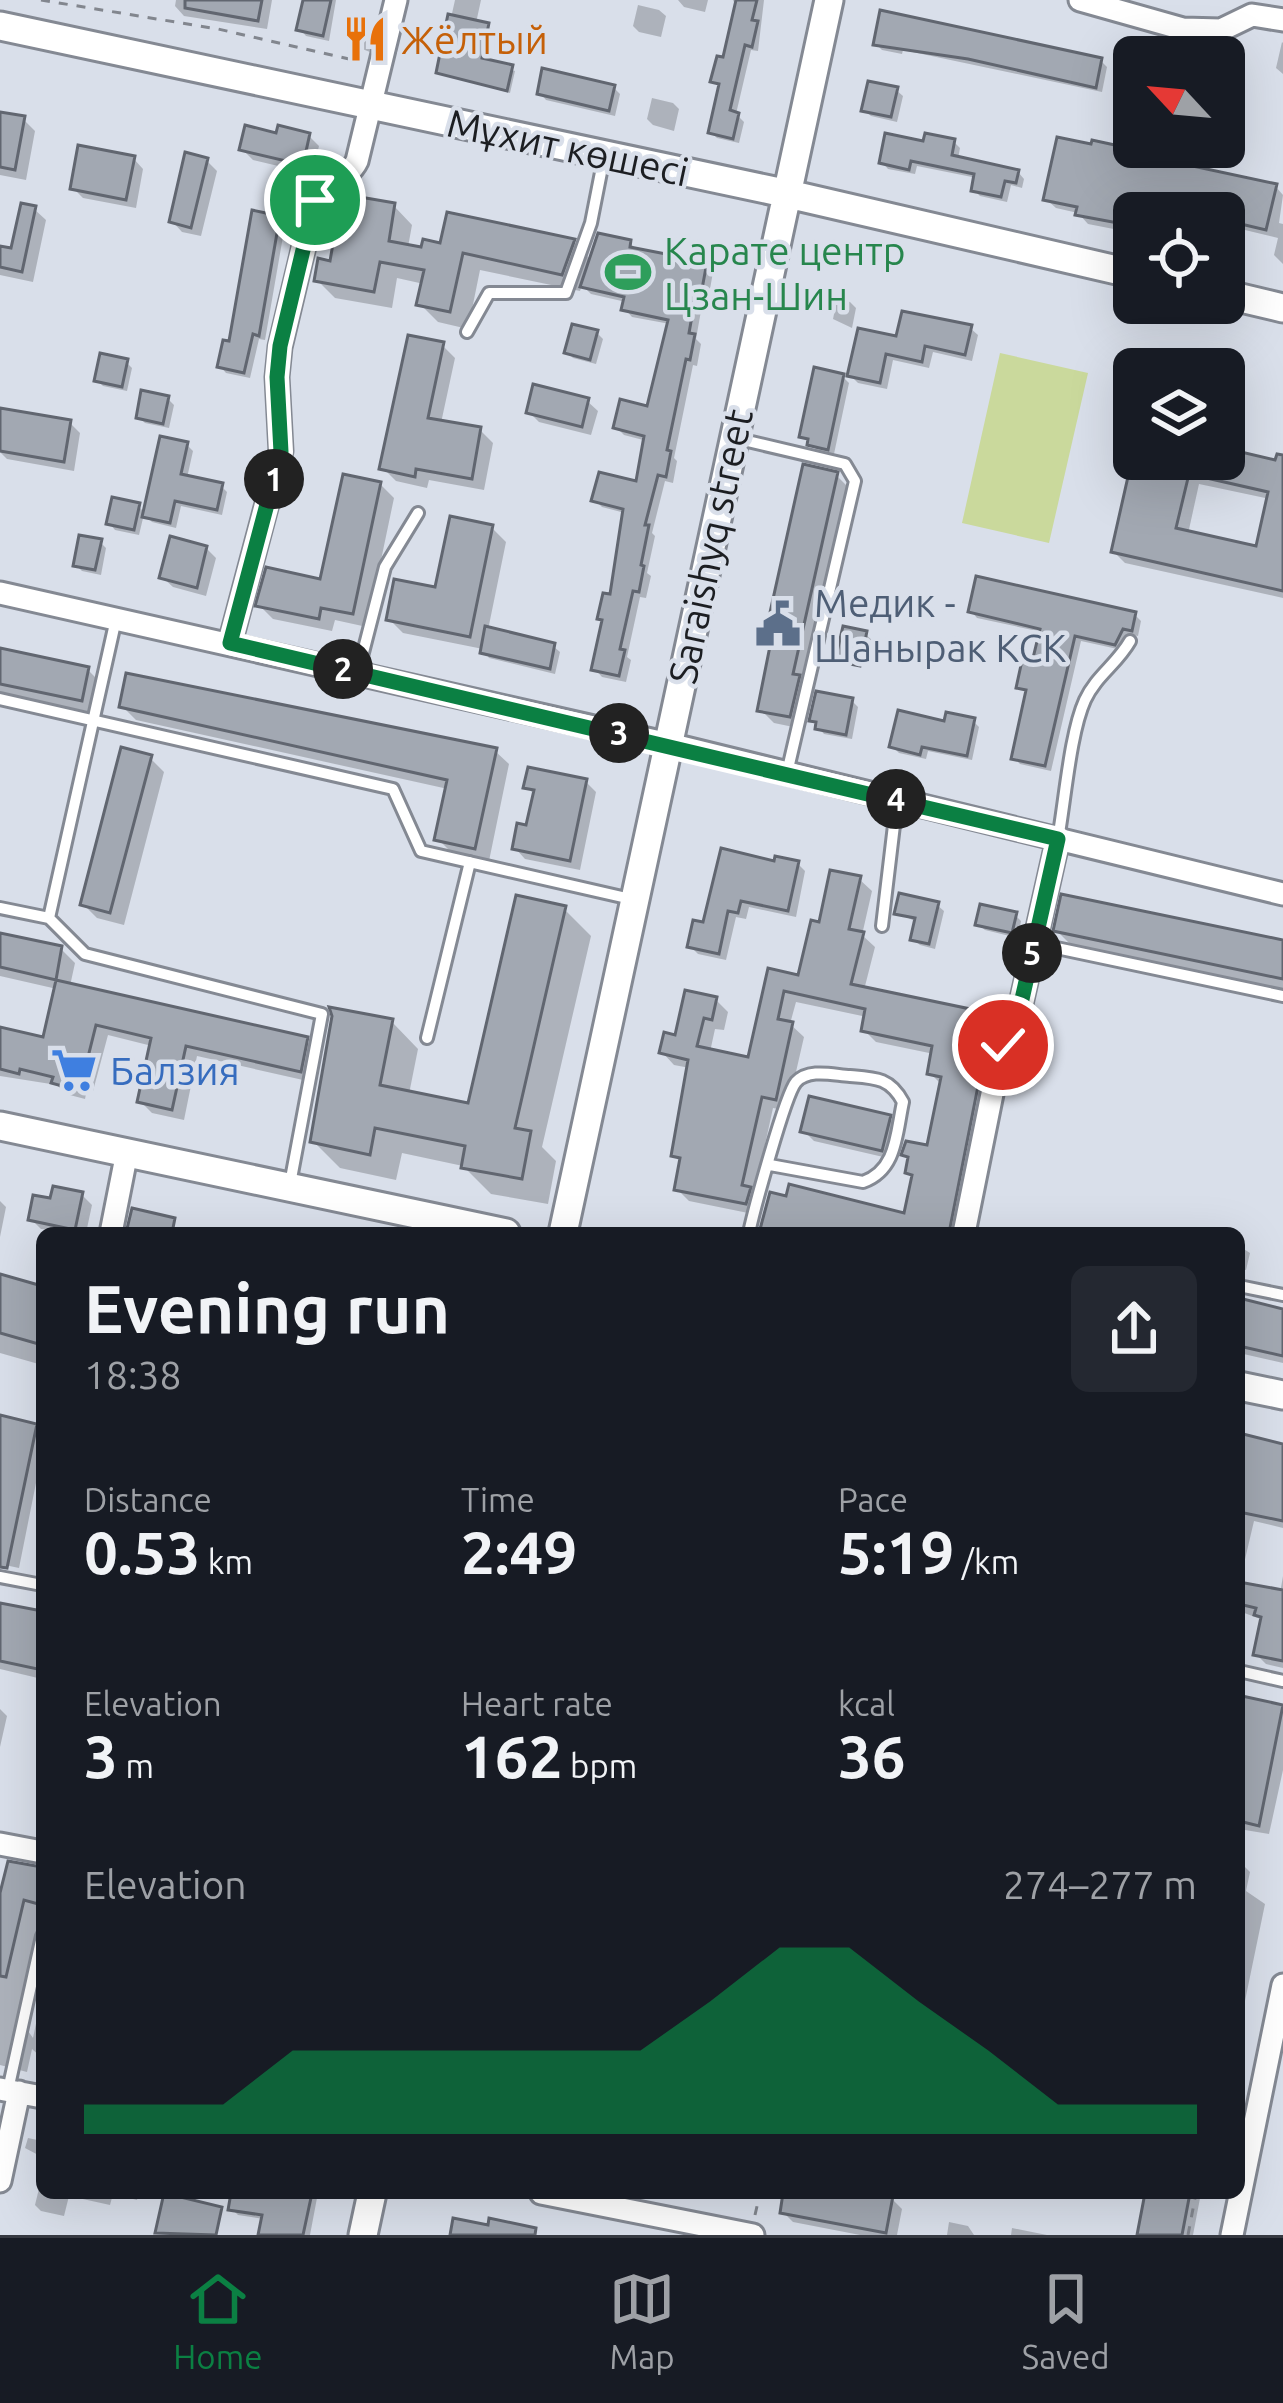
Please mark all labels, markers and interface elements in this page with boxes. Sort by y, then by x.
restaurant icon: Жёлтый [340,14,390,64]
place label: Жёлтый [401,18,548,61]
north arrow [1113,36,1245,168]
map controls [1113,36,1245,480]
street label: Мұхит көшесі [443,100,693,194]
pin [264,149,366,251]
icon: arrive [282,167,348,233]
button: locate [1113,192,1245,324]
place label: Карате центр Цзан-Шин [664,229,906,317]
sports icon: Карате центр Цзан-Шин [603,247,653,297]
button: layers [1113,348,1245,480]
street label: Saraishyq street [660,405,760,687]
pin: 1 [244,449,304,509]
text: 1 [265,460,283,497]
place label: Медик - Шанырак КСК [814,581,1066,669]
public building icon: Медик - Шанырак КСК [753,599,803,649]
pin: 2 [313,639,373,699]
text: 2 [334,650,352,687]
pin: 3 [589,703,649,763]
text: 3 [610,714,628,751]
pin: 4 [866,769,926,829]
text: 4 [887,780,905,817]
pin: 5 [1002,923,1062,983]
text: 5 [1023,934,1041,971]
pin [952,994,1054,1096]
icon: check [970,1012,1036,1078]
supermarket icon: Балзия [49,1045,99,1095]
place label: Балзия [110,1049,240,1092]
button: share [1071,1266,1197,1392]
text: Evening run [84,1271,450,1345]
text: 18:38 [84,1353,182,1396]
text: Distance [84,1481,212,1518]
text: Time [461,1481,535,1518]
text: Pace [838,1481,908,1518]
text: 0.53 [84,1518,200,1585]
text: 2:49 [461,1518,577,1585]
text: 5:19 [838,1518,954,1585]
text: km [200,1543,253,1580]
text: /km [954,1543,1019,1580]
text: Elevation [84,1685,222,1722]
text: Heart rate [461,1685,613,1722]
text: kcal [838,1685,895,1722]
text: 3 [84,1722,118,1789]
text: 162 [461,1722,563,1789]
text: 36 [838,1722,906,1789]
text: m [118,1747,154,1784]
text: bpm [563,1747,637,1784]
text: Elevation [84,1863,247,1906]
text: 274–277 m [1003,1863,1197,1906]
tab: Home [173,2266,262,2375]
tab: Map [609,2266,675,2375]
tab: Saved [1022,2266,1110,2375]

